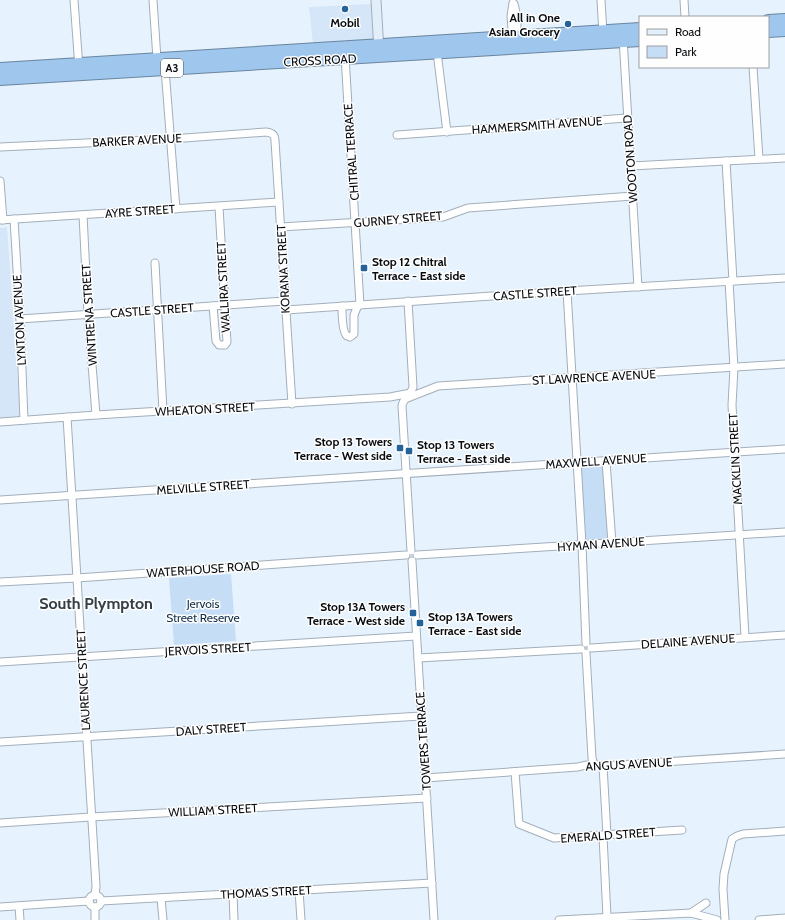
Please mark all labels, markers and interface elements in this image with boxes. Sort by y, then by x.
marker: Mobil [340,4,350,14]
place label: All in One Asian Grocery [489,10,561,39]
place label: Mobil [330,15,360,30]
legend [639,16,769,68]
marker: All in One Asian Grocery [563,19,573,29]
text: Road [675,24,701,39]
text: Park [675,44,697,59]
street label: CROSS ROAD [283,51,357,69]
road number: A3 [161,59,183,77]
street label: CHITRAL TERRACE [340,103,362,201]
street label: HAMMERSMITH AVENUE [471,113,603,137]
street label: WOOTON ROAD [619,114,641,204]
street label: BARKER AVENUE [92,130,183,150]
street label: AYRE STREET [104,201,176,221]
street label: GURNEY STREET [353,208,444,230]
street label: KORANA STREET [273,223,293,314]
street label: WALLIRA STREET [213,241,233,333]
place label: Stop 12 Chitral Terrace - East side [372,254,465,283]
street label: WINTRENA STREET [78,263,100,366]
marker: Stop 12 Chitral Terrace - East side [359,263,369,273]
street label: LYNTON AVENUE [9,274,29,366]
street label: CASTLE STREET [493,283,578,303]
street label: CASTLE STREET [110,300,195,320]
street label: ST LAWRENCE AVENUE [532,366,657,388]
street label: WHEATON STREET [155,399,256,419]
street label: MACKLIN STREET [725,412,745,505]
place label: Stop 13 Towers Terrace - West side [294,434,392,463]
place label: Stop 13 Towers Terrace - East side [417,437,510,466]
marker: Stop 13 Towers Terrace - West side [395,443,405,453]
marker: Stop 13 Towers Terrace - East side [404,446,414,456]
street label: MAXWELL AVENUE [545,450,648,472]
street label: MELVILLE STREET [156,476,251,498]
street label: HYMAN AVENUE [557,533,646,555]
street label: WATERHOUSE ROAD [146,558,260,580]
district label: South Plympton [39,594,153,613]
park label: Jervois Street Reserve [166,596,240,625]
place label: Stop 13A Towers Terrace - West side [307,599,405,628]
marker: Stop 13A Towers Terrace - West side [408,608,418,618]
place label: Stop 13A Towers Terrace - East side [428,609,521,638]
marker: Stop 13A Towers Terrace - East side [415,618,425,628]
street label: LAURENCE STREET [73,628,93,731]
street label: DELAINE AVENUE [640,630,736,652]
street label: JERVOIS STREET [163,639,252,659]
street label: TOWERS TERRACE [412,691,434,791]
street label: DALY STREET [175,719,247,739]
street label: ANGUS AVENUE [585,754,673,774]
street label: WILLIAM STREET [168,800,259,820]
street label: EMERALD STREET [560,824,657,846]
street label: THOMAS STREET [220,882,313,902]

